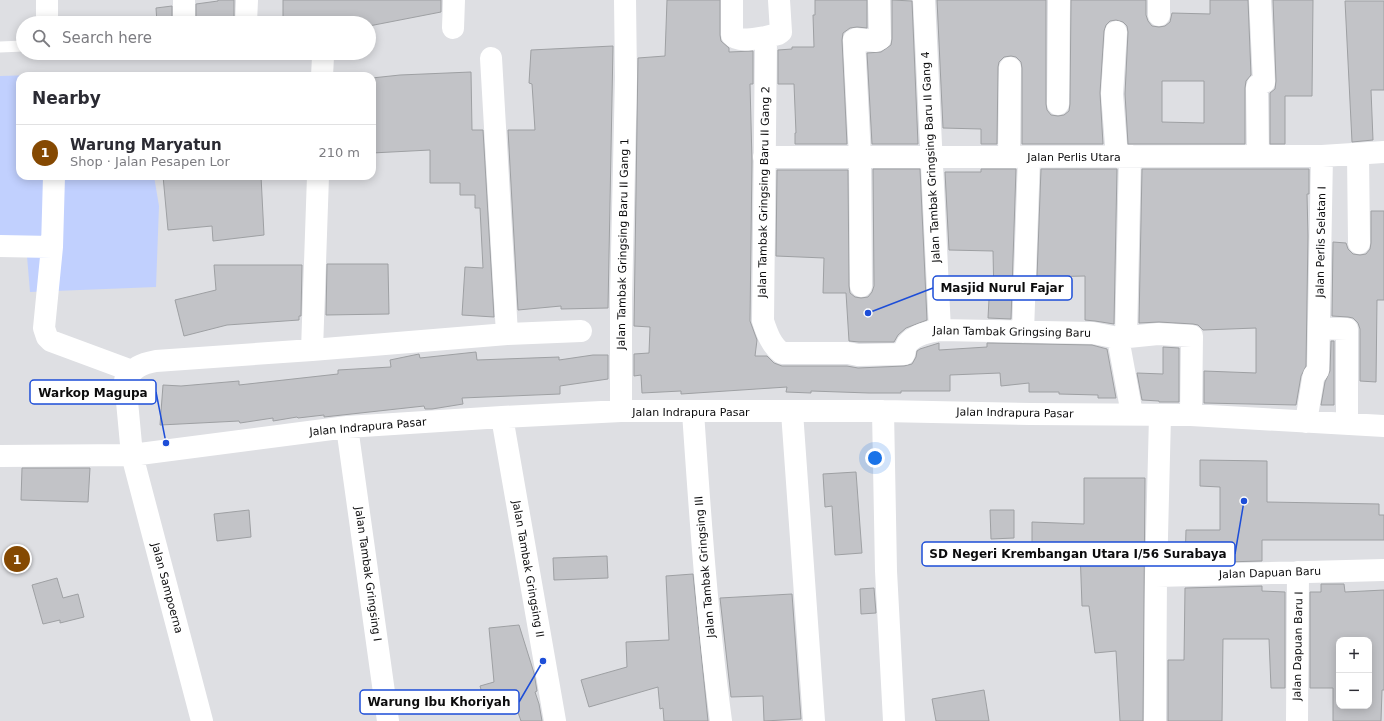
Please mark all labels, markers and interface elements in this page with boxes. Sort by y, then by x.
search box [16,16,376,60]
icon: search [30,27,52,49]
text: Search here [62,29,152,47]
street label: Jalan Tambak Gringsing Baru II Gang 4 [919,51,943,264]
street label: Jalan Tambak Gringsing Baru II Gang 2 [756,86,772,299]
text: Nearby [32,88,101,108]
text: Warung Maryatun [70,136,222,154]
street label: Jalan Tambak Gringsing Baru II Gang 1 [615,138,631,351]
text: 1 [40,145,50,160]
text: 210 m [318,145,360,160]
street label: Jalan Perlis Utara [1026,151,1121,164]
text: Shop · Jalan Pesapen Lor [70,154,230,169]
street label: Jalan Perlis Selatan I [1314,186,1328,299]
callout: Masjid Nurul Fajar [933,276,1072,300]
text: Masjid Nurul Fajar [940,281,1064,295]
street label: Jalan Tambak Gringsing Baru [932,324,1091,340]
callout: Warkop Magupa [30,380,156,404]
text: Warkop Magupa [38,386,148,400]
street label: Jalan Indrapura Pasar [955,405,1074,421]
street label: Jalan Indrapura Pasar [631,406,750,419]
street label: Jalan Indrapura Pasar [308,415,427,439]
your location [865,448,885,468]
street label: Jalan Tambak Gringsing III [692,496,718,639]
street label: Jalan Tambak Gringsing II [509,498,546,639]
street label: Jalan Tambak Gringsing I [352,505,384,642]
street label: Jalan Sampoerna [148,540,185,635]
callout: SD Negeri Krembangan Utara I/56 Surabaya [922,542,1235,566]
pin: 1 [4,544,30,574]
text: SD Negeri Krembangan Utara I/56 Surabaya [929,547,1227,561]
street label: Jalan Dapuan Baru [1218,565,1321,581]
street label: Jalan Dapuan Baru I [1291,591,1305,702]
map controls [1336,637,1372,709]
button: + [1336,637,1372,673]
button: − [1336,673,1372,709]
callout: Warung Ibu Khoriyah [360,690,519,714]
text: Warung Ibu Khoriyah [367,695,511,709]

